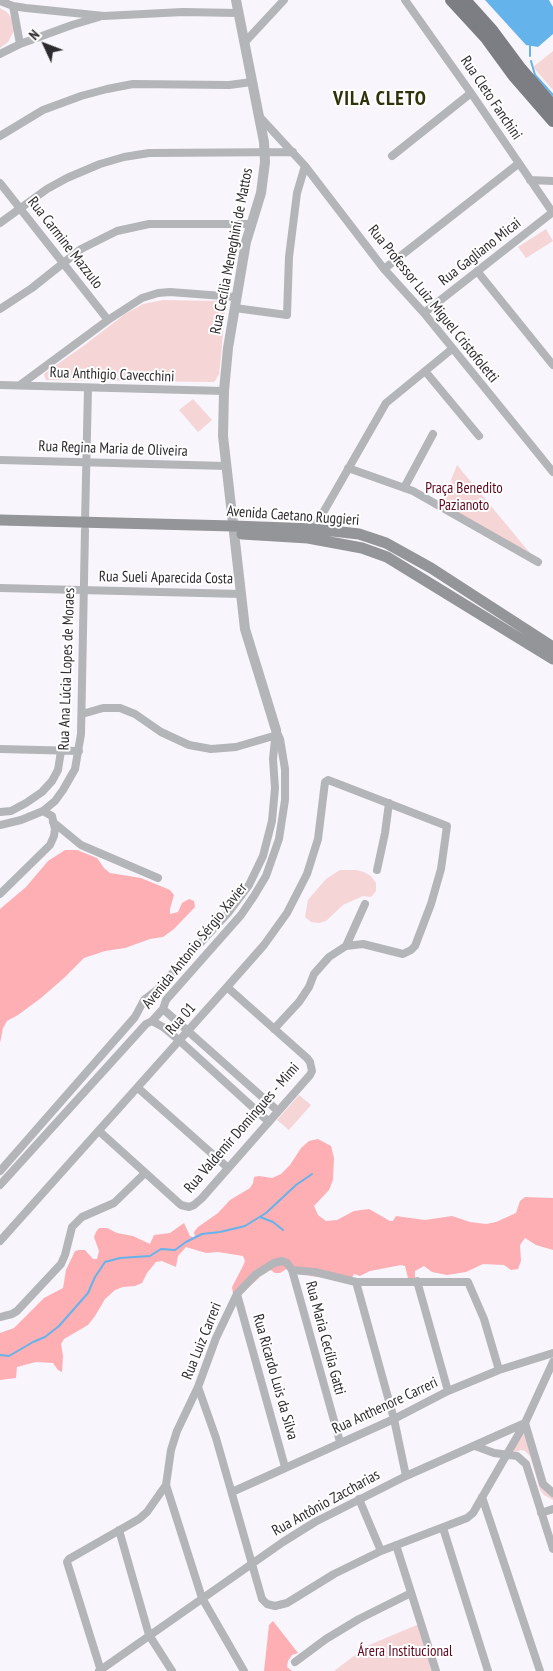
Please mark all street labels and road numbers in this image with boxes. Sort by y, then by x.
street label: Rua Cleto Fanchini [456,53,526,143]
street label: Rua Cecília Meneghini de Mattos [207,166,257,336]
street label: Rua Carmine Mazzulo [24,194,106,292]
street label: Rua Gagliano Micai [435,214,525,290]
street label: Rua Professor Luiz Miguel Cristofoletti [364,222,502,386]
street label: Rua Anthigio Cavecchini [49,364,175,386]
street label: Rua Regina Maria de Oliveira [38,437,188,461]
street label: Avenida Caetano Ruggieri [226,502,360,530]
street label: Rua Sueli Aparecida Costa [99,568,233,588]
street label: Rua Ana Lúcia Lopes de Moraes [55,587,79,751]
street label: Avenida Antonio Sérgio Xavier [139,880,251,1012]
street label: Rua 01 [162,999,200,1039]
street label: Rua Valdemir Domingues - Mimi [181,1059,303,1197]
street label: Rua Maria Cecília Gatti [301,1279,349,1397]
street label: Rua Luiz Carreri [178,1300,226,1382]
street label: Rua Ricardo Luis da Silva [248,1312,302,1442]
street label: Rua Anthenore Carreri [329,1374,441,1438]
street label: Rua Antônio Zaccharias [269,1466,383,1540]

